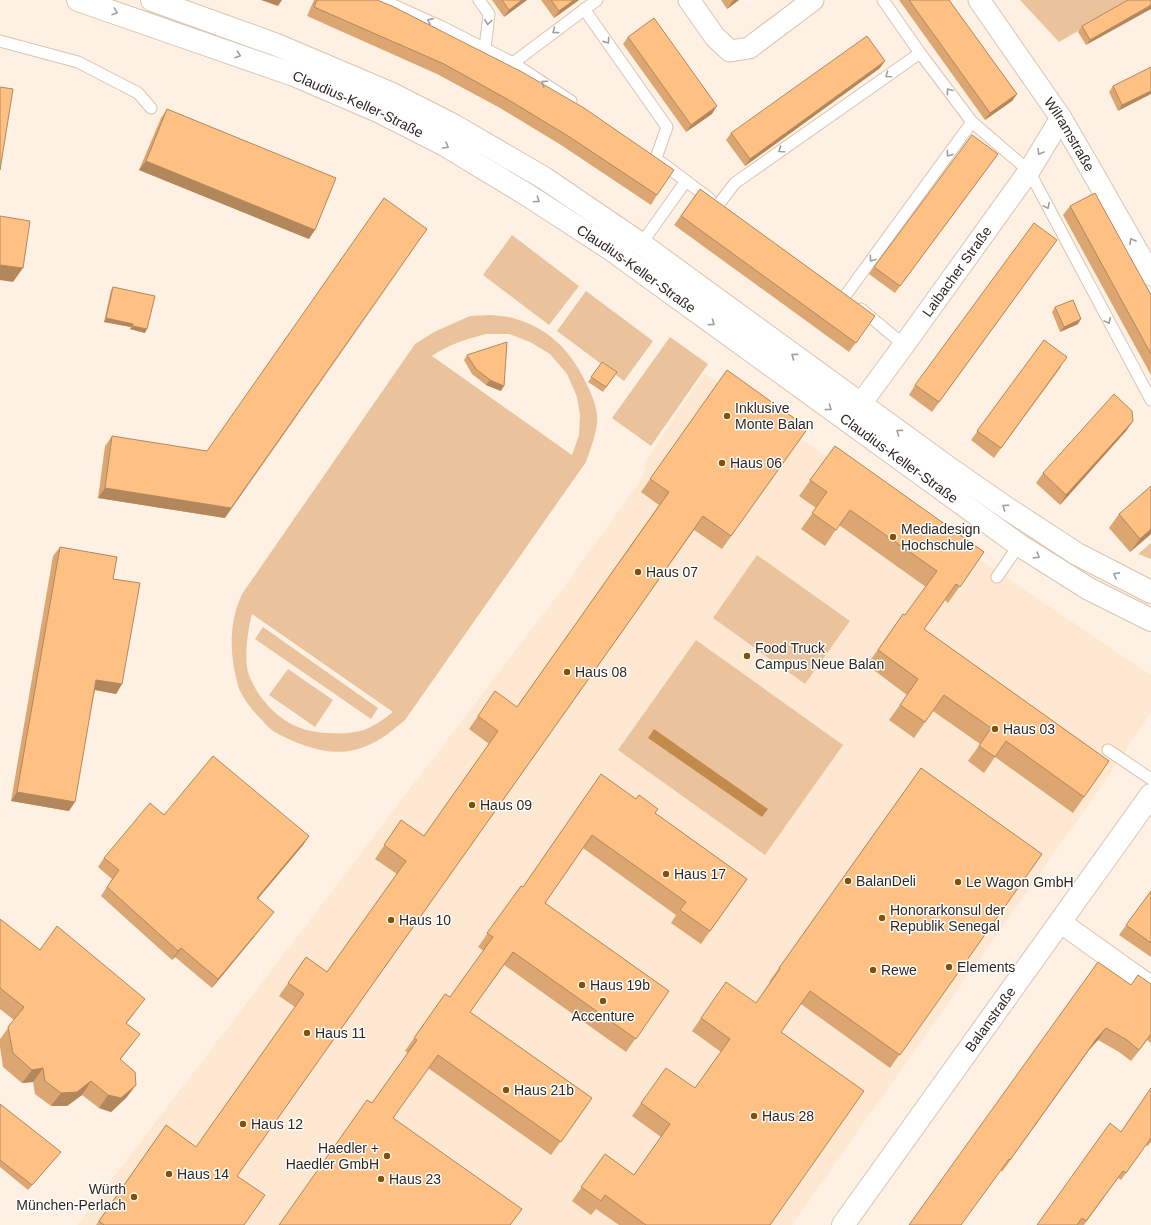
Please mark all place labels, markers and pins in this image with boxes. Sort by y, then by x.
place label: Inklusive Monte Balan [735,400,814,432]
marker: Inklusive Monte Balan [722,411,732,421]
place label: Haus 06 [730,455,782,471]
marker: Haus 06 [717,458,727,468]
place label: Mediadesign Hochschule [901,521,980,553]
marker: Mediadesign Hochschule [888,532,898,542]
place label: Haus 07 [646,564,698,580]
marker: Haus 07 [633,567,643,577]
place label: Food Truck Campus Neue Balan [755,640,884,672]
marker: Food Truck Campus Neue Balan [742,651,752,661]
place label: Haus 08 [575,664,627,680]
marker: Haus 08 [562,667,572,677]
place label: Haus 03 [1003,721,1055,737]
marker: Haus 03 [990,724,1000,734]
place label: Haus 09 [480,797,532,813]
marker: Haus 09 [467,800,477,810]
place label: Haus 17 [674,866,726,882]
marker: Haus 17 [661,869,671,879]
place label: BalanDeli [856,873,916,889]
place label: Le Wagon GmbH [966,874,1074,890]
marker: BalanDeli [843,876,853,886]
marker: Le Wagon GmbH [953,877,963,887]
place label: Honorarkonsul der Republik Senegal [890,902,1006,934]
place label: Haus 10 [399,912,451,928]
marker: Honorarkonsul der Republik Senegal [877,913,887,923]
marker: Haus 10 [386,915,396,925]
place label: Elements [957,959,1015,975]
place label: Rewe [881,962,917,978]
marker: Elements [944,962,954,972]
marker: Rewe [868,965,878,975]
place label: Haus 19b [590,977,650,993]
marker: Haus 19b [577,980,587,990]
marker: Accenture [598,996,608,1006]
place label: Accenture [571,1008,635,1024]
place label: Haus 11 [315,1025,366,1041]
marker: Haus 11 [302,1028,312,1038]
place label: Haus 21b [514,1082,574,1098]
marker: Haus 21b [501,1085,511,1095]
place label: Haus 28 [762,1108,814,1124]
marker: Haus 28 [749,1111,759,1121]
place label: Haus 12 [251,1116,303,1132]
marker: Haus 12 [238,1119,248,1129]
place label: Haedler + Haedler GmbH [286,1140,379,1172]
marker: Haedler + Haedler GmbH [382,1151,392,1161]
place label: Haus 14 [177,1166,229,1182]
marker: Haus 14 [164,1169,174,1179]
place label: Haus 23 [389,1171,441,1187]
marker: Haus 23 [376,1174,386,1184]
place label: Würth München-Perlach [16,1181,126,1213]
marker: Würth München-Perlach [129,1192,139,1202]

